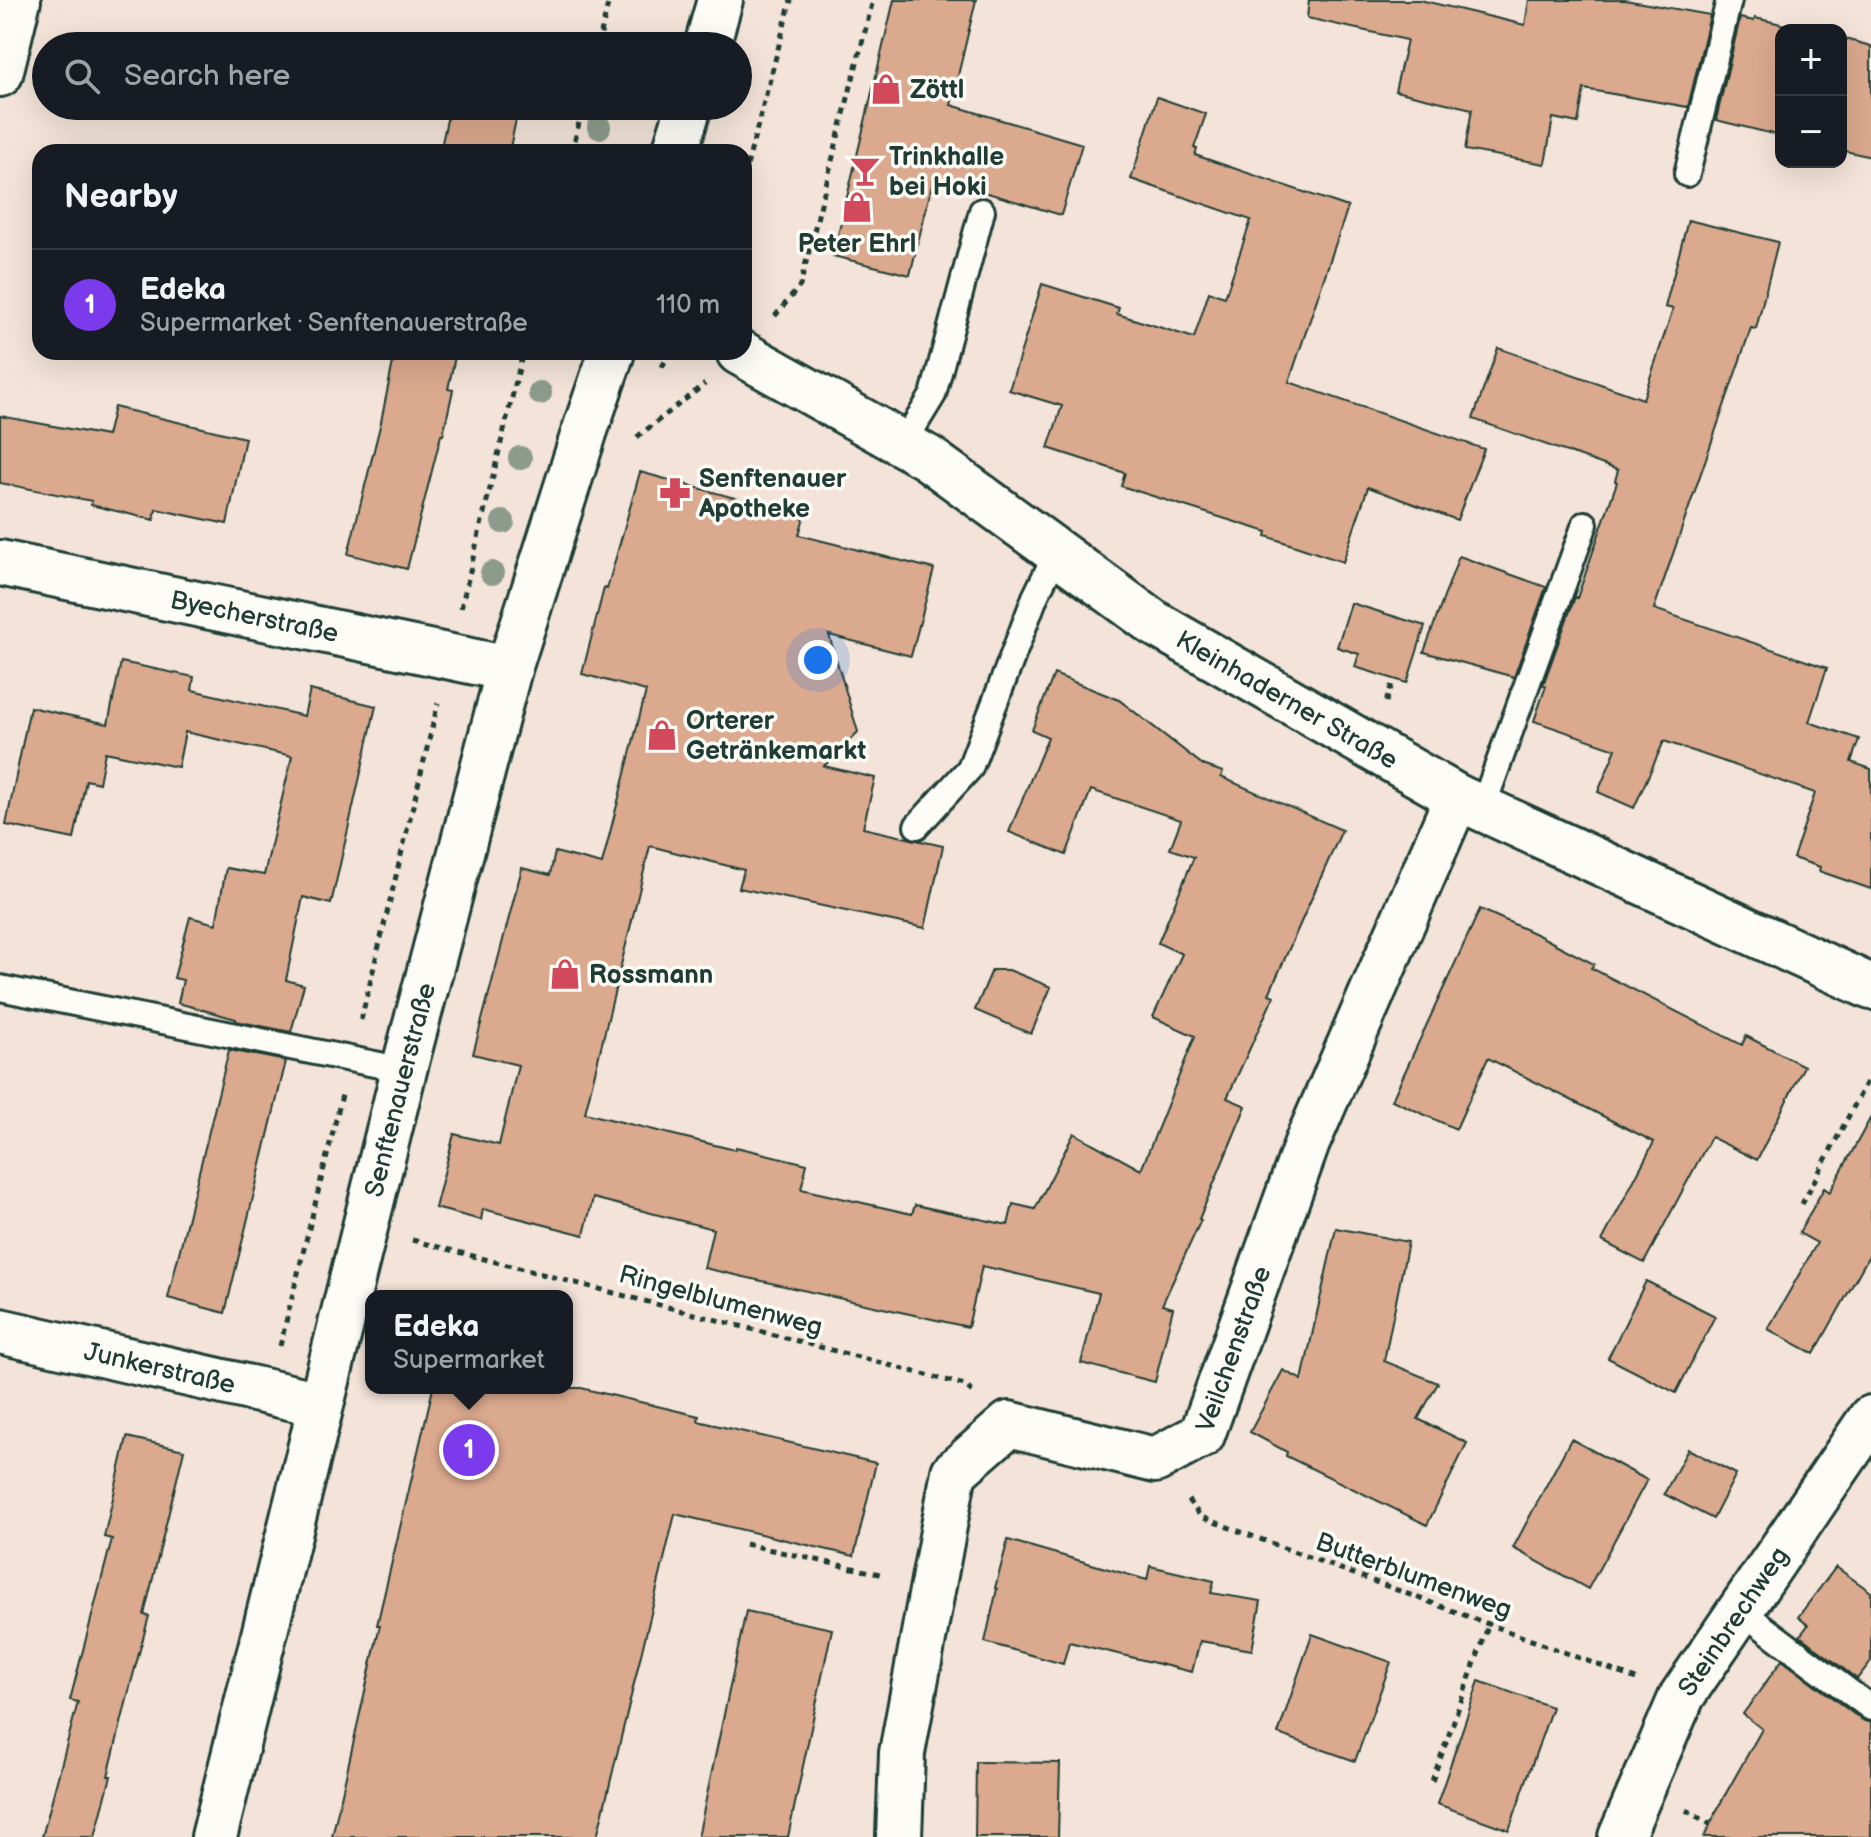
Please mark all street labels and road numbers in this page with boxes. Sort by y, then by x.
street label: Byecherstraße [167,585,341,650]
street label: Kleinhaderner Straße [1170,625,1403,777]
street label: Senftenauerstraße [359,980,443,1200]
street label: Ringelblumenweg [615,1259,826,1344]
street label: Veilchenstraße [1190,1262,1278,1436]
street label: Junkerstraße [81,1337,238,1401]
street label: Butterblumenweg [1311,1527,1516,1626]
street label: Steinbrechweg [1672,1541,1796,1703]

